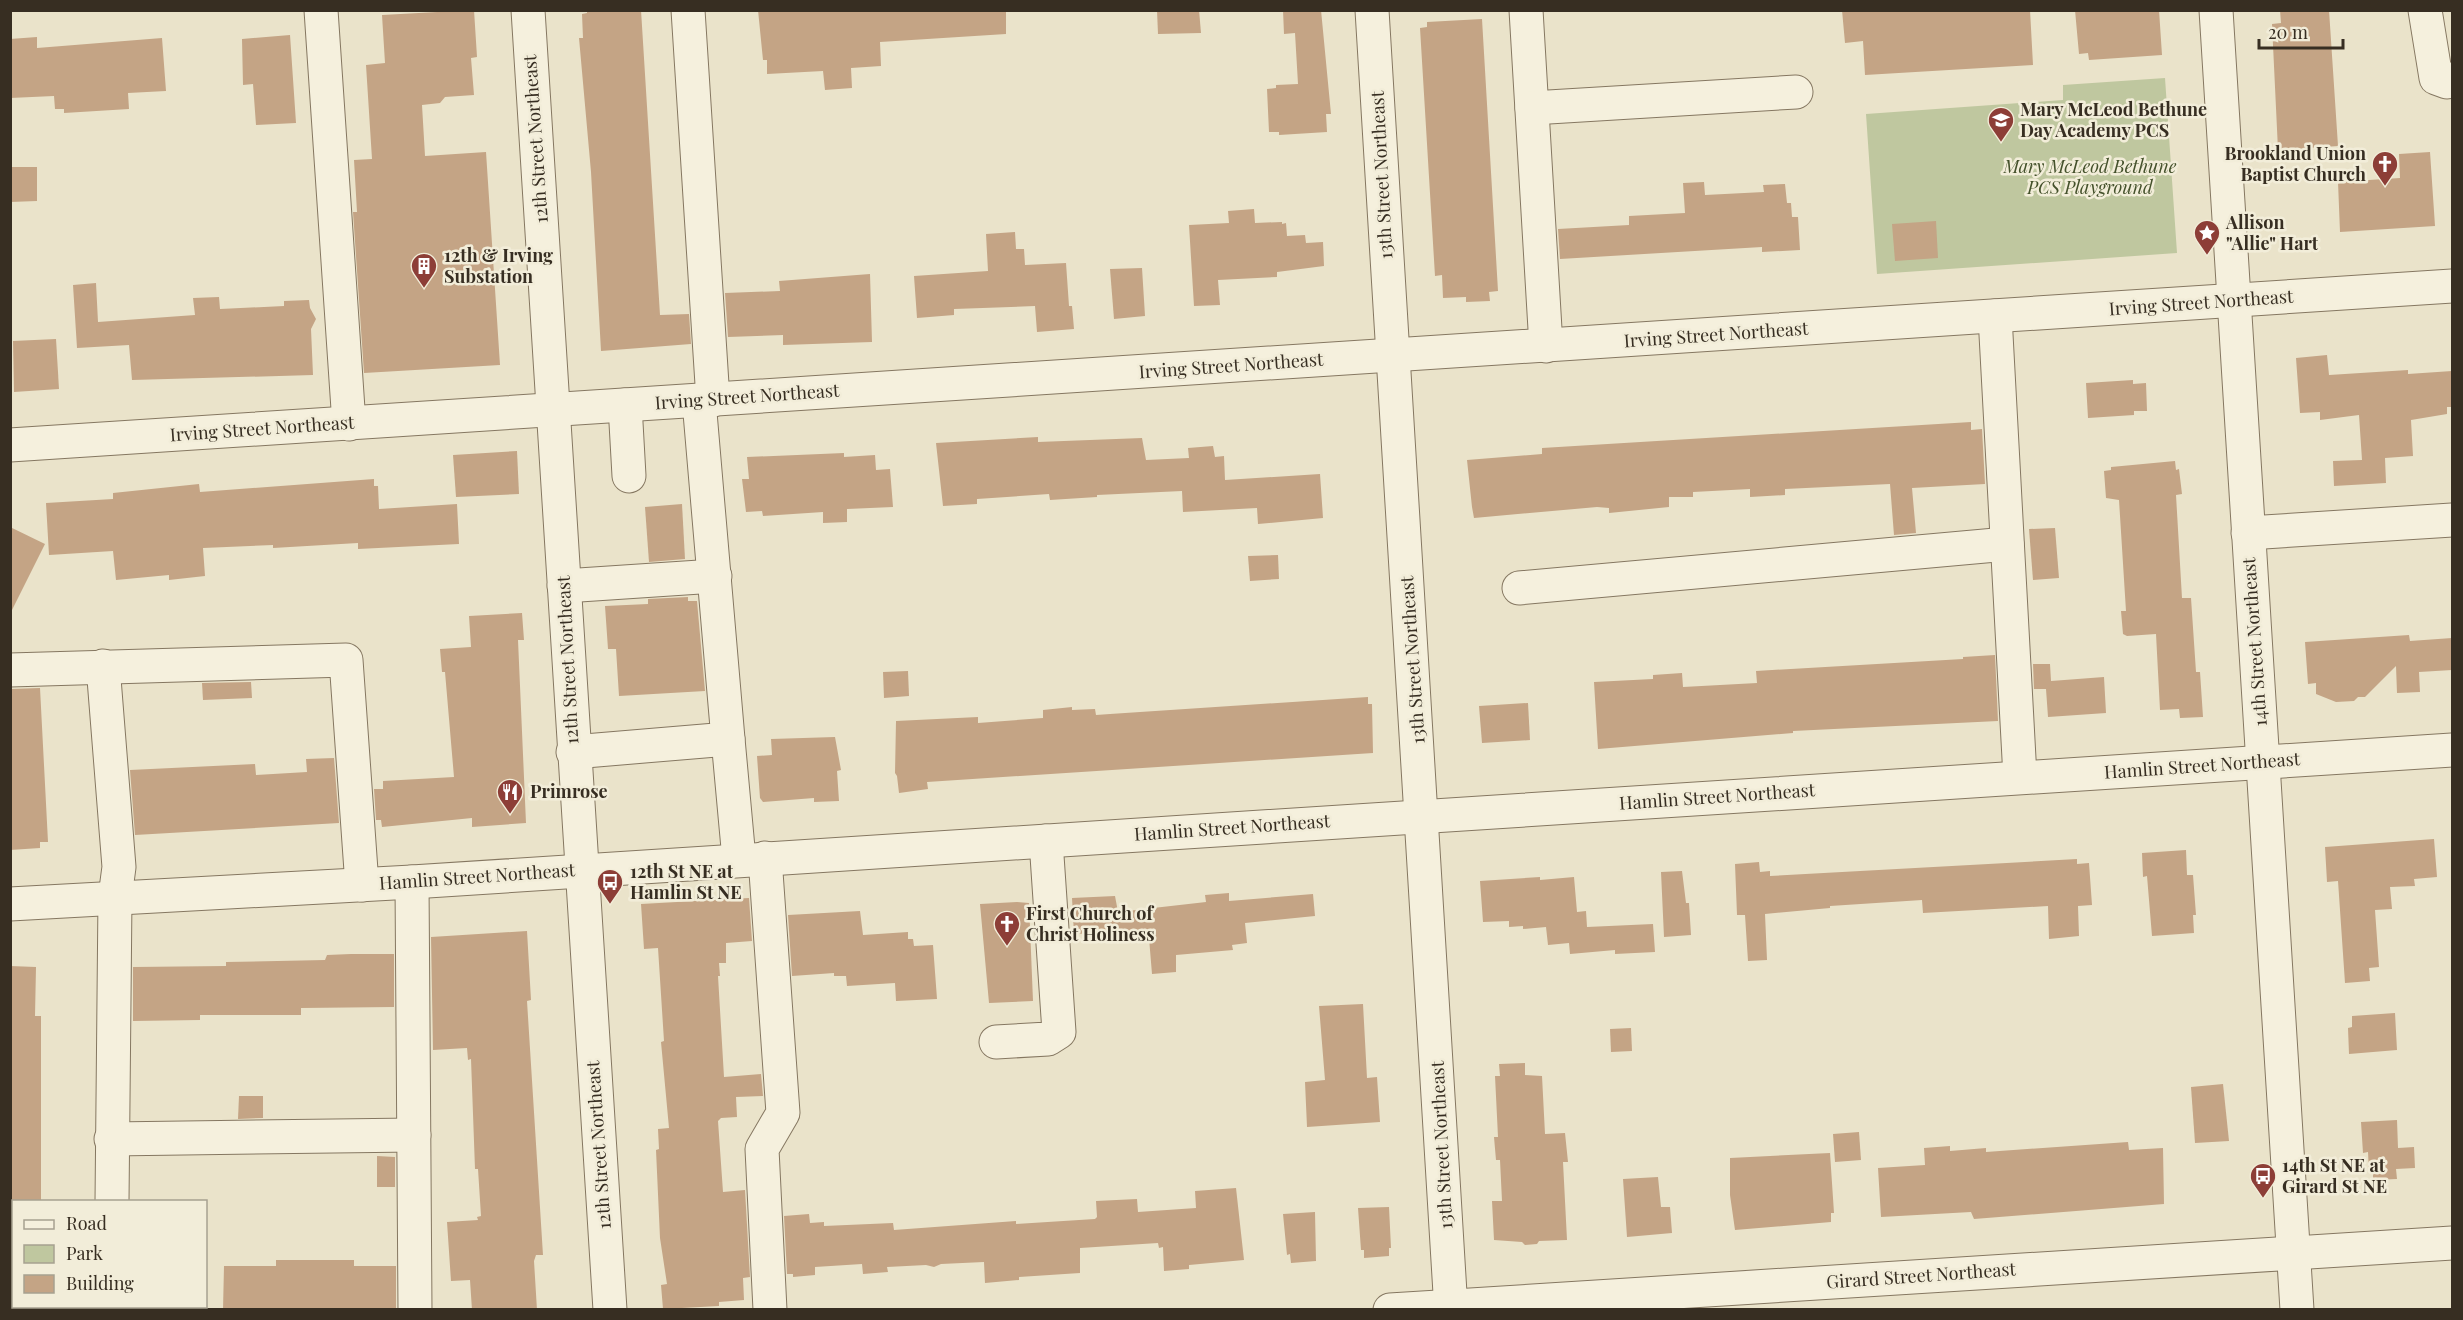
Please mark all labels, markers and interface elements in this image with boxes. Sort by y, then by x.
scale bar [2259,12,2343,50]
text: 20 m [2268,20,2308,44]
street label: 12th Street Northeast [517,53,553,224]
street label: 13th Street Northeast [1365,90,1397,260]
place label: Mary McLeod Bethune Day Academy PCS [2020,97,2207,142]
school or university icon: Mary McLeod Bethune Day Academy PCS [1986,105,2016,143]
place label: Brookland Union Baptist Church [2225,141,2366,186]
church icon: Brookland Union Baptist Church [2370,149,2400,187]
park label: Mary McLeod Bethune PCS Playground [2003,154,2177,199]
place label: Allison "Allie" Hart [2225,210,2319,255]
place icon: Allison "Allie" Hart [2192,218,2222,256]
place label: 12th & Irving Substation [444,243,553,288]
building icon: 12th & Irving Substation [409,251,439,289]
street label: Irving Street Northeast [2108,284,2295,320]
street label: Irving Street Northeast [1623,316,1810,352]
street label: Irving Street Northeast [1138,347,1325,383]
street label: Irving Street Northeast [654,378,841,414]
street label: Irving Street Northeast [169,410,356,446]
street label: 14th Street Northeast [2236,556,2272,727]
street label: 12th Street Northeast [551,574,583,745]
street label: 13th Street Northeast [1394,575,1430,745]
street label: Hamlin Street Northeast [2103,746,2301,784]
restaurant icon: Primrose [495,777,525,815]
street label: Hamlin Street Northeast [1618,777,1816,815]
place label: Primrose [530,779,608,803]
street label: Hamlin Street Northeast [1133,808,1331,846]
street label: Hamlin Street Northeast [378,857,576,895]
place label: 12th St NE at Hamlin St NE [630,859,742,904]
bus stop icon: 12th St NE at Hamlin St NE [595,867,625,905]
place label: First Church of Christ Holiness [1026,901,1155,946]
church icon: First Church of Christ Holiness [992,909,1022,947]
street label: 12th Street Northeast [580,1059,616,1230]
street label: 13th Street Northeast [1425,1060,1457,1230]
place label: 14th St NE at Girard St NE [2282,1153,2387,1198]
bus stop icon: 14th St NE at Girard St NE [2248,1161,2278,1199]
legend [12,1200,207,1308]
text: Road [66,1211,107,1235]
text: Park [66,1241,103,1265]
street label: Girard Street Northeast [1825,1256,2017,1294]
text: Building [66,1271,134,1295]

